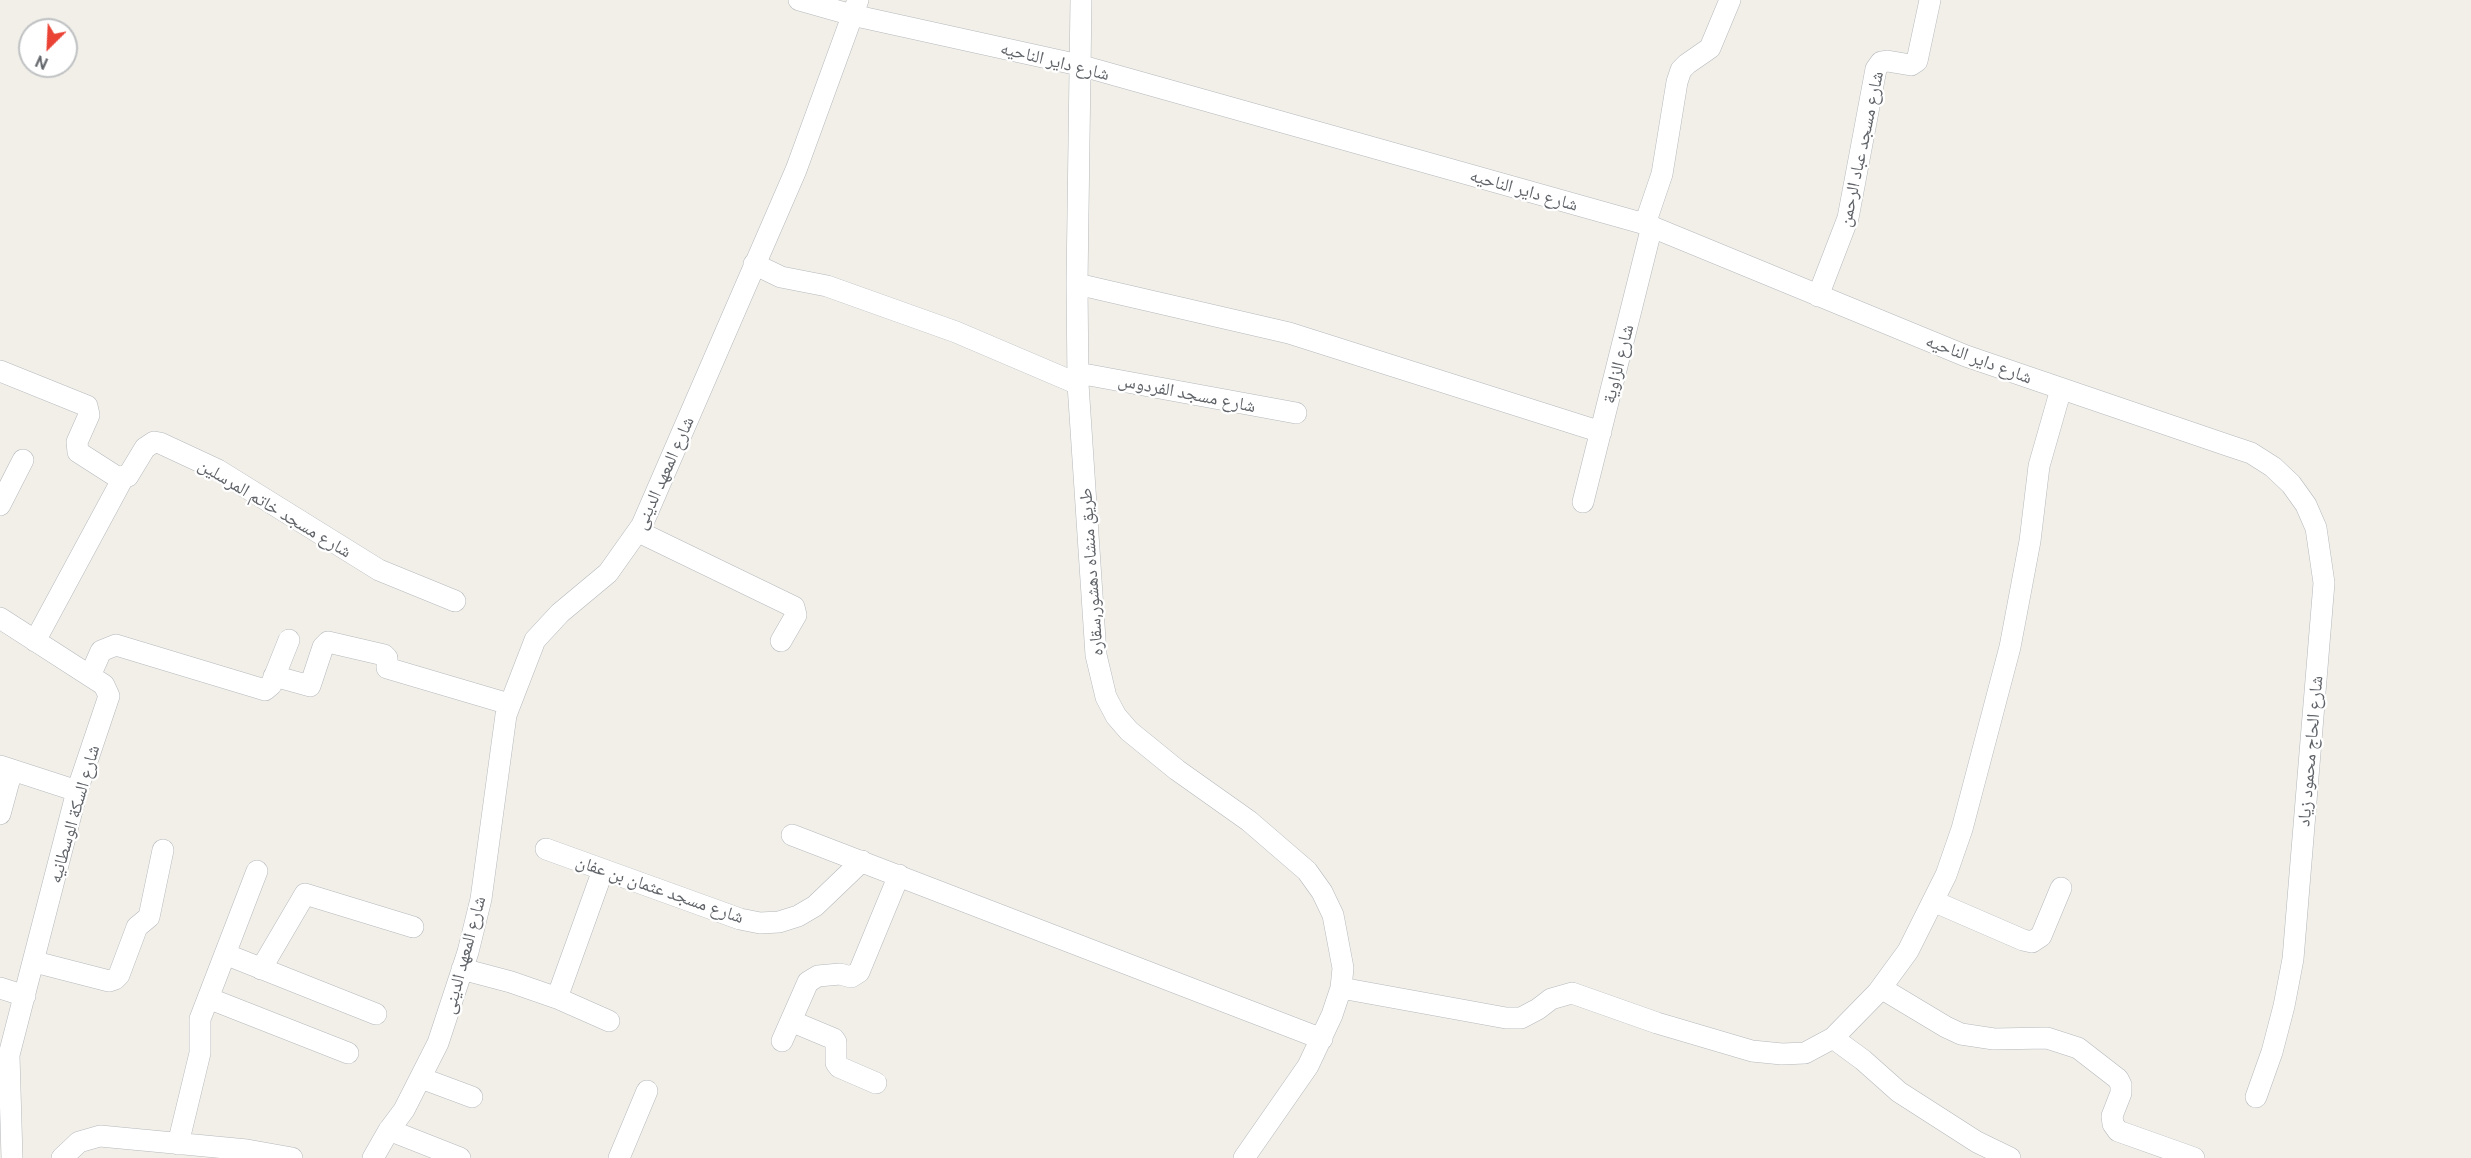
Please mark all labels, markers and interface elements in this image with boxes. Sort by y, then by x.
north arrow [18,18,78,78]
street label: شارع داير الناحيه [998,37,1112,85]
text: N [32,52,51,73]
street label: شارع مسجد عباد الرحمن [1834,69,1888,229]
street label: شارع داير الناحيه [1467,164,1581,216]
street label: شارع الزاوية [1598,322,1638,406]
street label: شارع داير الناحيه [1923,330,2035,388]
street label: شارع مسجد الفردوس [1116,369,1258,417]
street label: شارع المعهد الدينى [629,413,699,533]
street label: شارع مسجد خاتم المرسلين [194,454,356,562]
street label: طريق منشاه دهشور,سقاره [1074,487,1108,657]
street label: شارع الحاج محمود زياد [2293,675,2327,827]
street label: شارع السكة الوسطانيه [44,742,104,886]
street label: شارع مسجد عثمان بن عفان [573,850,747,928]
street label: شارع المعهد الدينى [438,894,490,1016]

